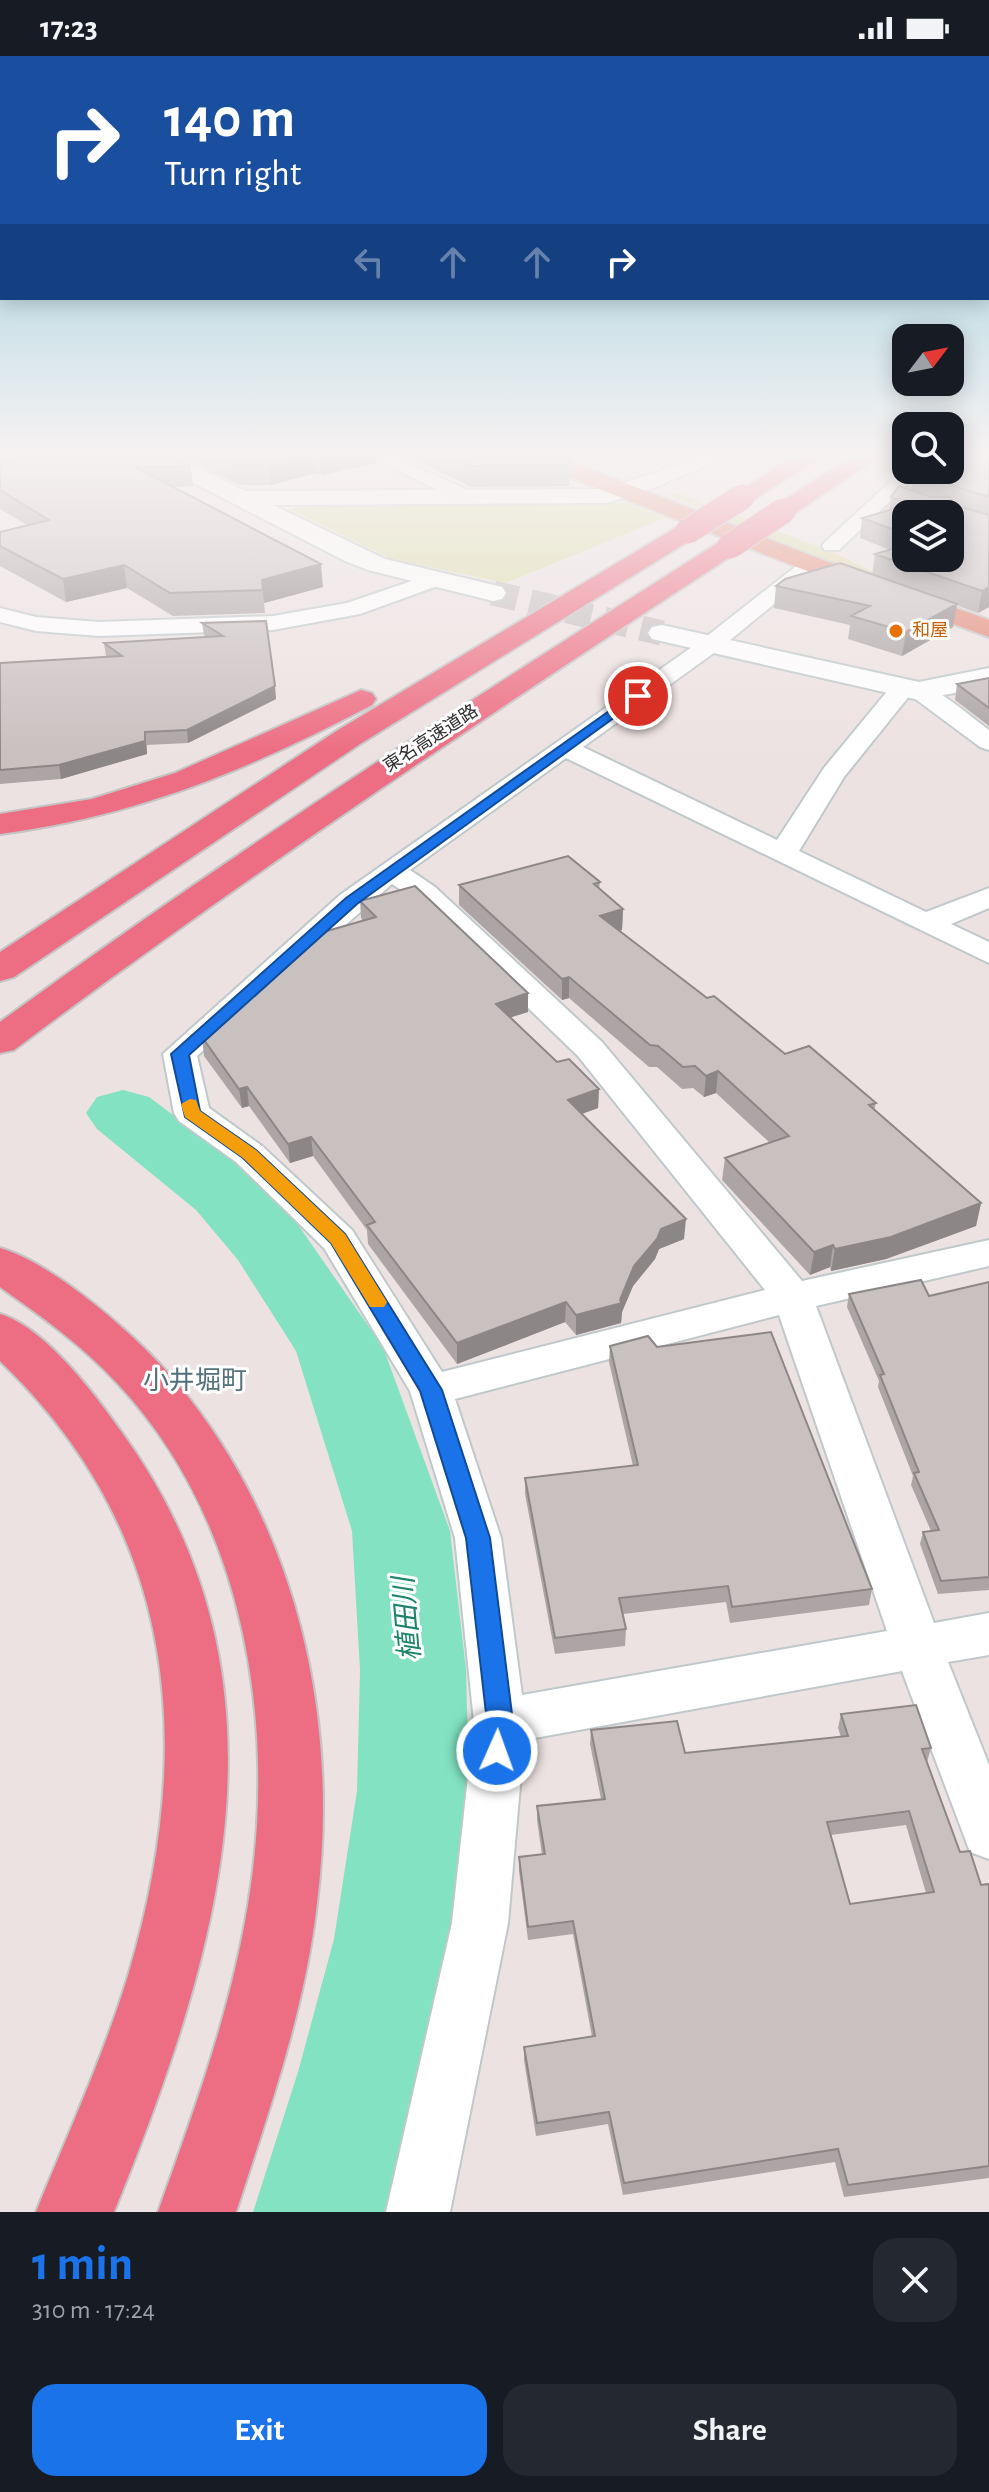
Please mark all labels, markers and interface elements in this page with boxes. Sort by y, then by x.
text: 17:23 [40,13,98,43]
icon: right [32,88,136,192]
text: 140 m [164,91,295,147]
text: Turn right [164,156,301,192]
icon: left [347,240,391,284]
icon: ahead [431,240,475,284]
icon: ahead [515,240,559,284]
icon: right [599,240,643,284]
north arrow [892,324,964,396]
map controls [892,324,964,572]
button: search [892,412,964,484]
button: layers [892,500,964,572]
place label: 和屋 [912,620,948,640]
marker: 和屋 [887,622,905,640]
pin [604,662,672,730]
icon: arrive [616,674,660,718]
street label: 東名高速道路 [380,700,481,776]
district label: 小井堀町 [143,1367,247,1394]
water label: 植田川 [388,1573,426,1662]
position arrow [455,1709,539,1793]
button: close [873,2238,957,2322]
text: 1 min [32,2241,133,2289]
text: 310 m · 17:24 [32,2297,155,2323]
button: Exit [32,2384,487,2476]
button: Share [503,2384,957,2476]

